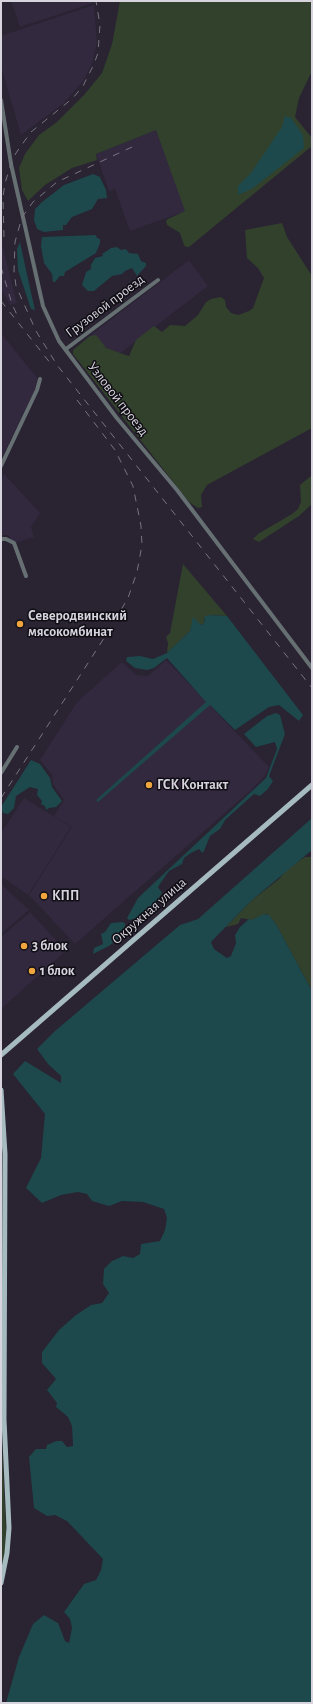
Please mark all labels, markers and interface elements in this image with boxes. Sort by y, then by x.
street label: Грузовой проезд [62,271,148,341]
street label: Узловой проезд [84,359,152,439]
place label: Северодвинский мясокомбинат [28,608,127,640]
marker: Северодвинский мясокомбинат [15,619,25,629]
place label: ГСК Контакт [157,777,228,793]
marker: ГСК Контакт [144,780,154,790]
street label: Окружная улица [108,874,190,948]
place label: КПП [52,888,79,904]
marker: КПП [39,891,49,901]
place label: 3 блок [32,938,68,954]
marker: 3 блок [19,941,29,951]
place label: 1 блок [40,963,75,979]
marker: 1 блок [27,966,37,976]

